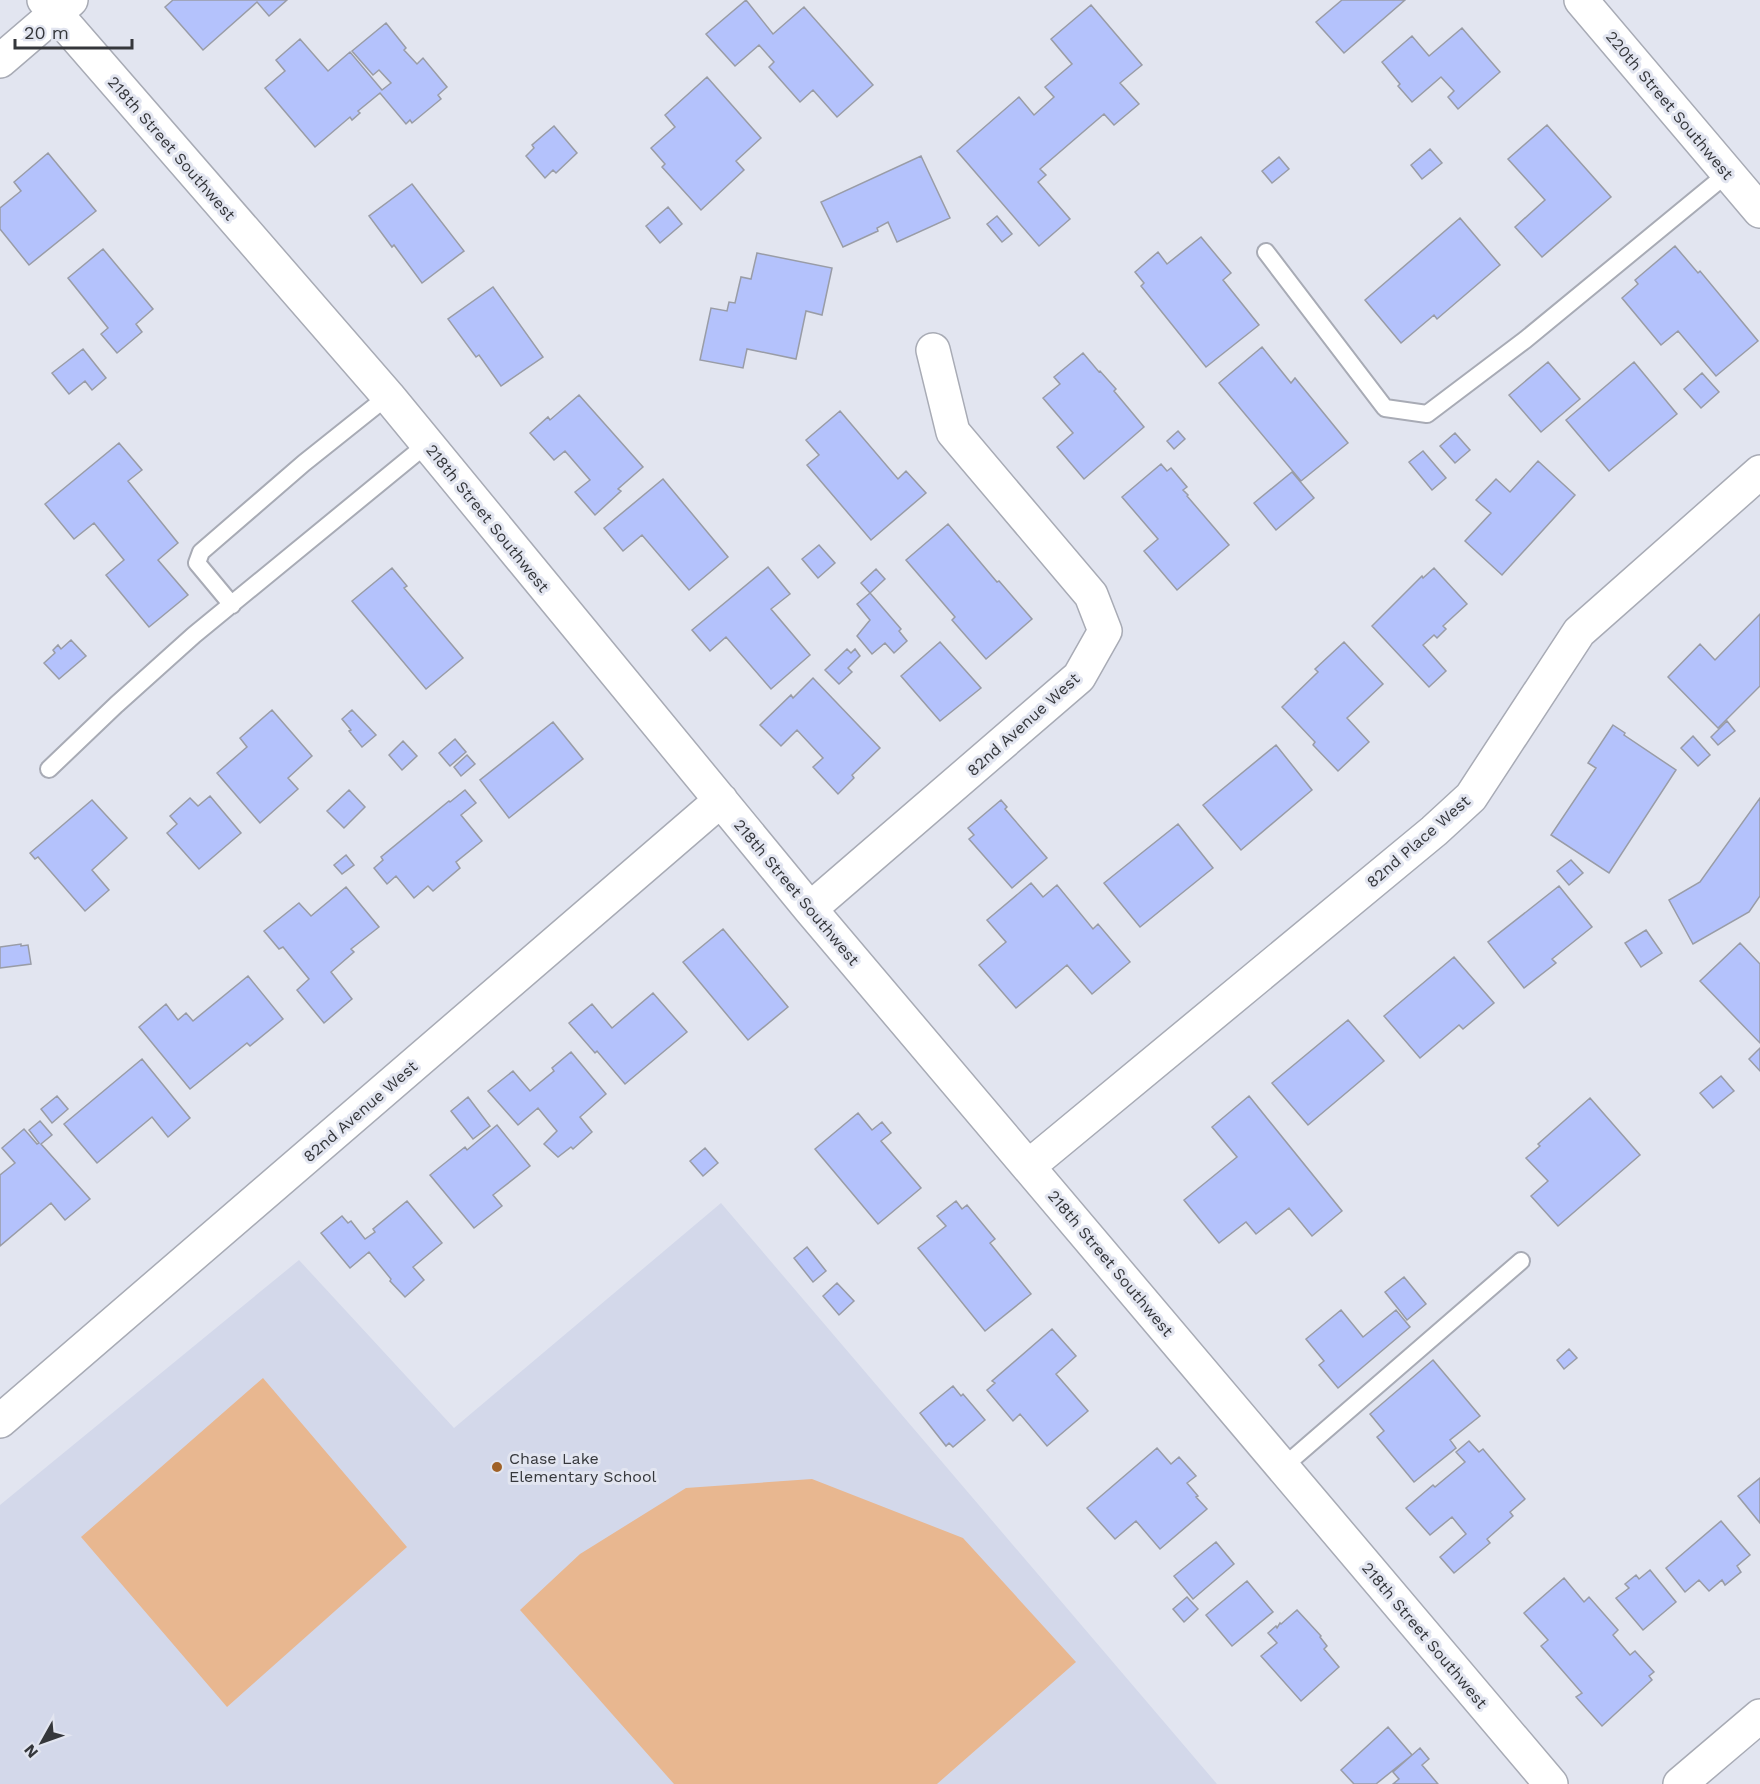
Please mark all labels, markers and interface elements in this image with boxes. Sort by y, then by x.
scale bar [15,12,132,50]
text: 20 m [24,22,69,43]
street label: 220th Street Southwest [1602,27,1737,184]
street label: 218th Street Southwest [104,72,240,225]
street label: 218th Street Southwest [422,441,553,596]
street label: 82nd Avenue West [963,669,1084,780]
street label: 82nd Place West [1363,791,1474,891]
street label: 218th Street Southwest [730,815,863,969]
street label: 82nd Avenue West [299,1057,421,1166]
street label: 218th Street Southwest [1044,1186,1177,1340]
place label: Chase Lake Elementary School [509,1449,657,1486]
marker: Chase Lake Elementary School [490,1460,504,1474]
street label: 218th Street Southwest [1358,1558,1491,1712]
north arrow [12,1712,72,1772]
text: N [20,1741,42,1762]

